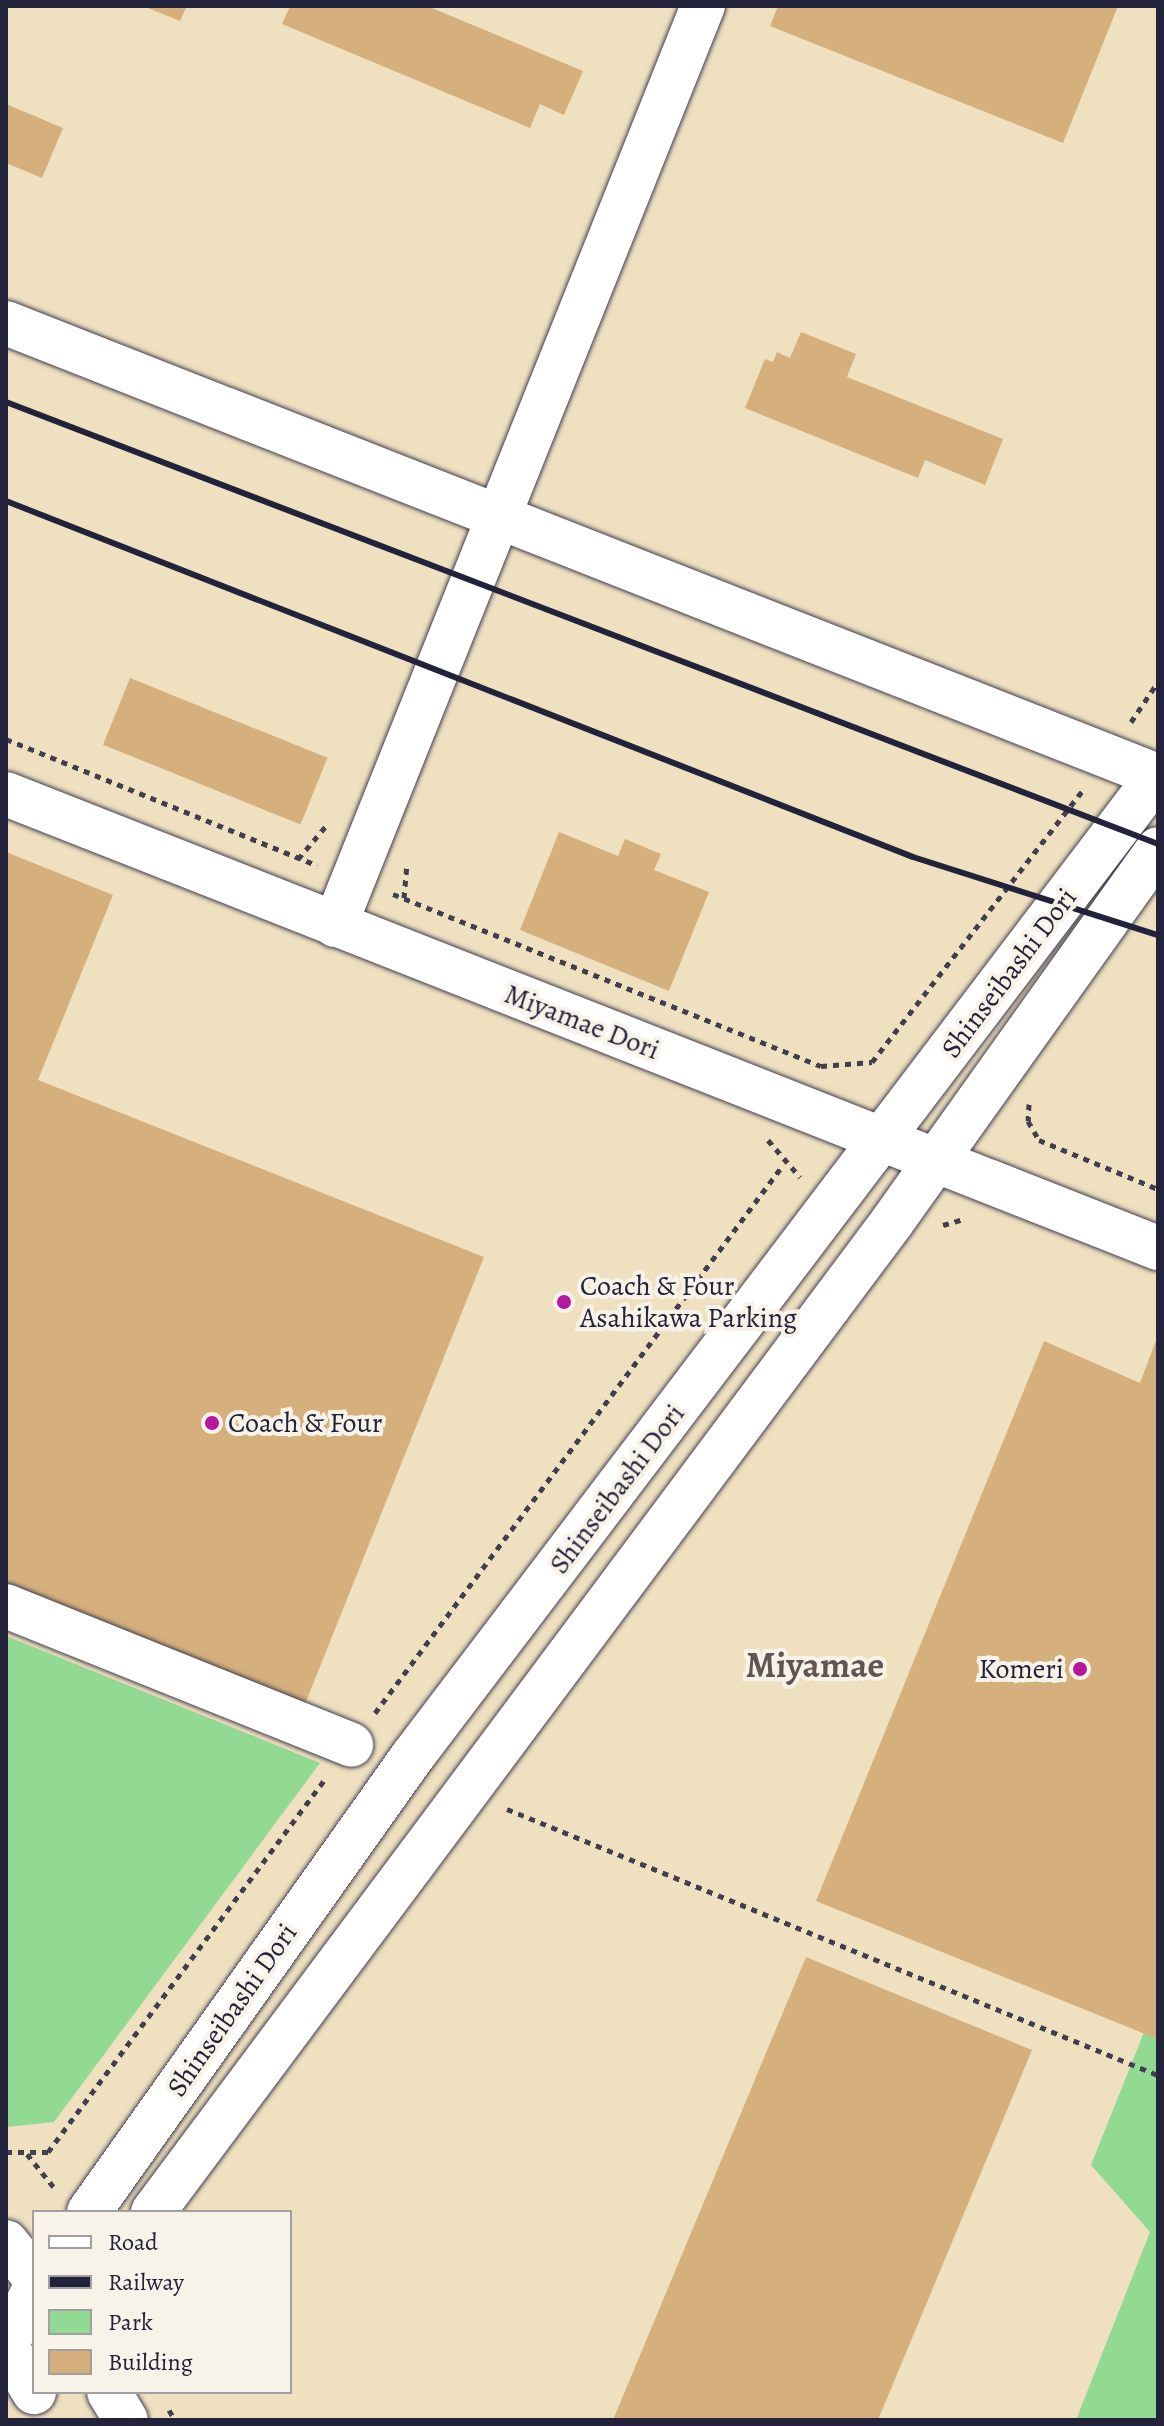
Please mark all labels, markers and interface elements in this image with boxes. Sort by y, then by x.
street label: Shinseibashi Dori [934,882,1084,1064]
street label: Miyamae Dori [500,977,664,1067]
place label: Coach & Four Asahikawa Parking [580,1269,797,1335]
marker: Coach & Four Asahikawa Parking [555,1293,573,1311]
street label: Shinseibashi Dori [542,1398,692,1580]
place label: Coach & Four [228,1406,382,1440]
marker: Coach & Four [203,1414,221,1432]
district label: Miyamae [746,1643,884,1687]
place label: Komeri [979,1652,1064,1686]
marker: Komeri [1071,1660,1089,1678]
street label: Shinseibashi Dori [160,1917,304,2103]
legend [32,2210,292,2394]
text: Road [108,2226,158,2258]
text: Railway [108,2266,184,2298]
text: Park [108,2306,153,2338]
text: Building [108,2346,193,2378]

